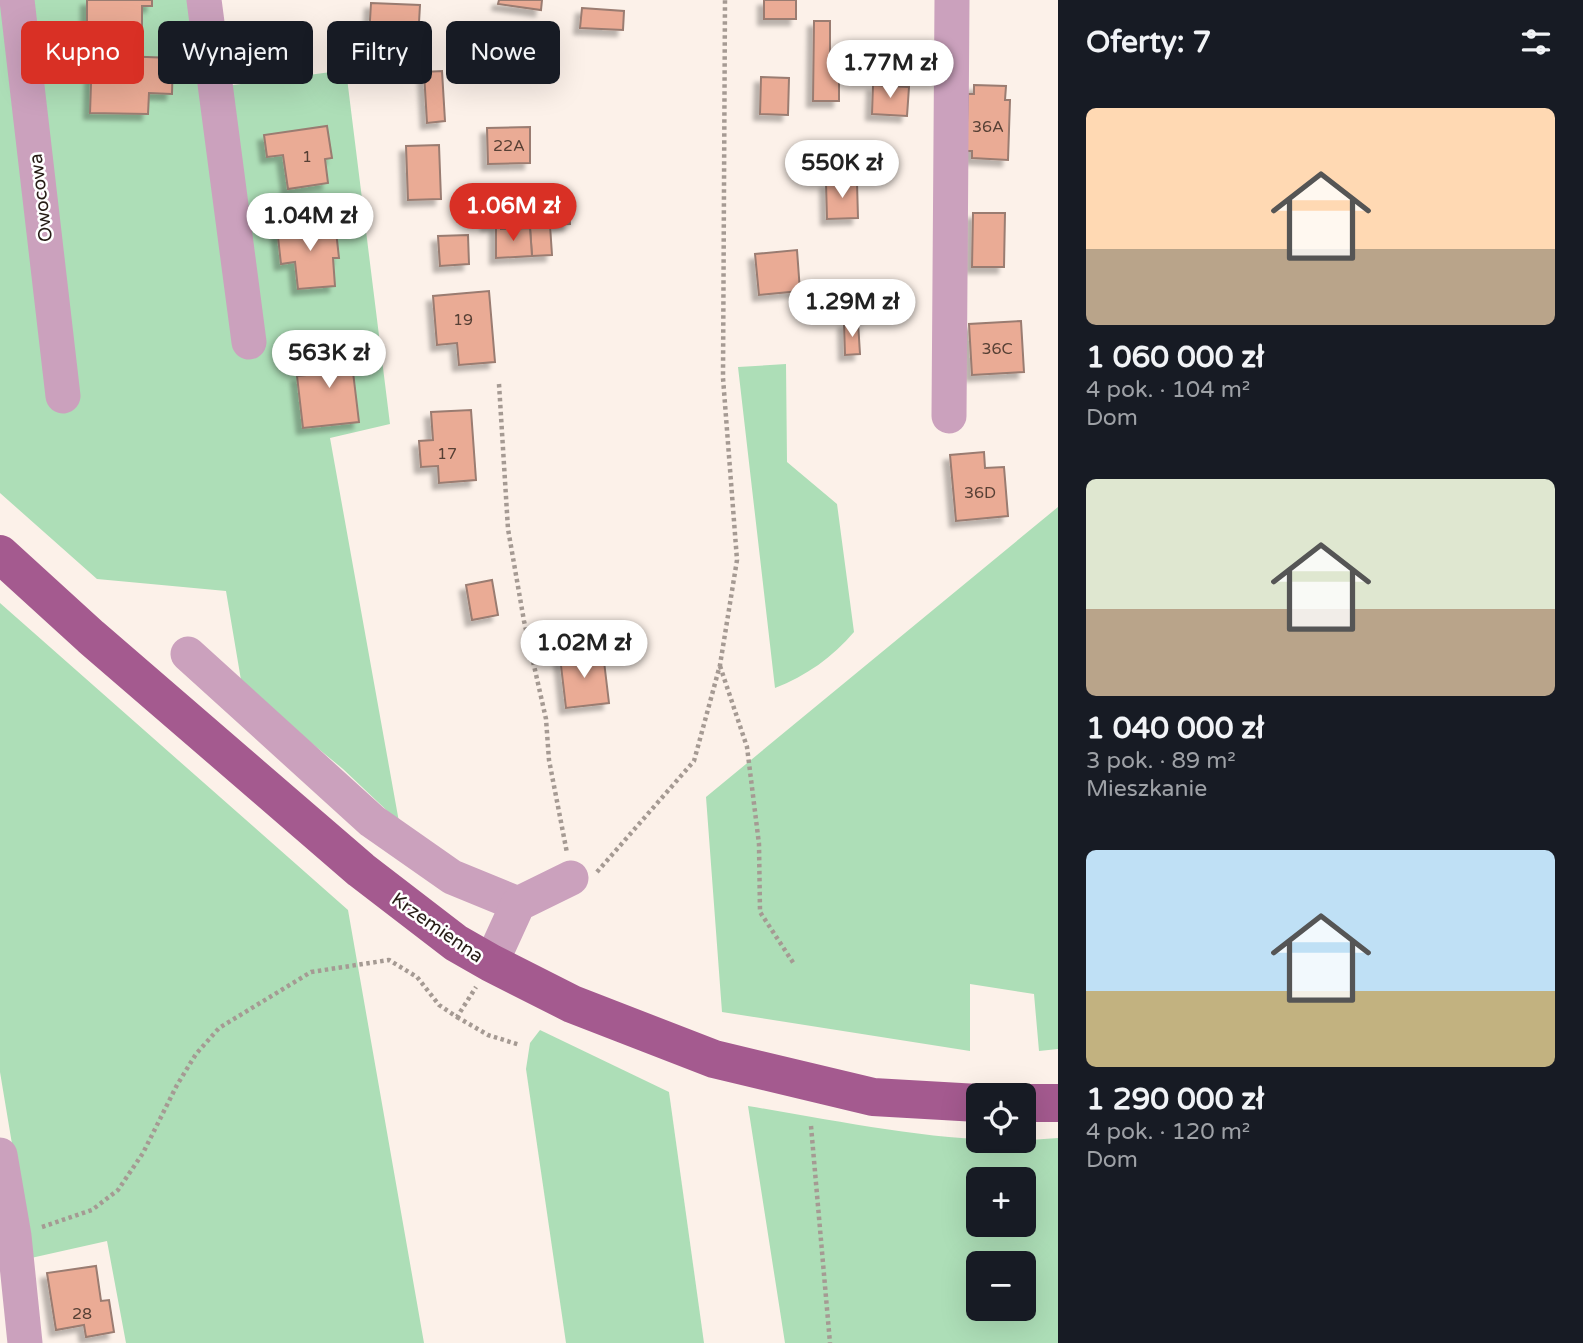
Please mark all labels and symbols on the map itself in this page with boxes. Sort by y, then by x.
pin: 1.77M zł [818,41,962,100]
house number: 36A [972,117,1004,137]
house number: 22A [493,136,525,156]
pin: 550K zł [777,140,907,200]
house number: 1 [302,147,312,167]
street label: Owocowa [25,152,57,243]
pin: 1.06M zł [441,184,585,243]
pin: 1.04M zł [238,194,382,253]
pin: 1.29M zł [780,280,924,339]
house number: 19 [453,310,473,330]
pin: 563K zł [264,330,394,390]
house number: 36C [981,339,1013,359]
house number: 17 [437,444,457,464]
house number: 36D [964,483,996,503]
pin: 1.02M zł [512,620,656,680]
street label: Krzemienna [387,888,488,968]
house number: 28 [72,1304,92,1324]

